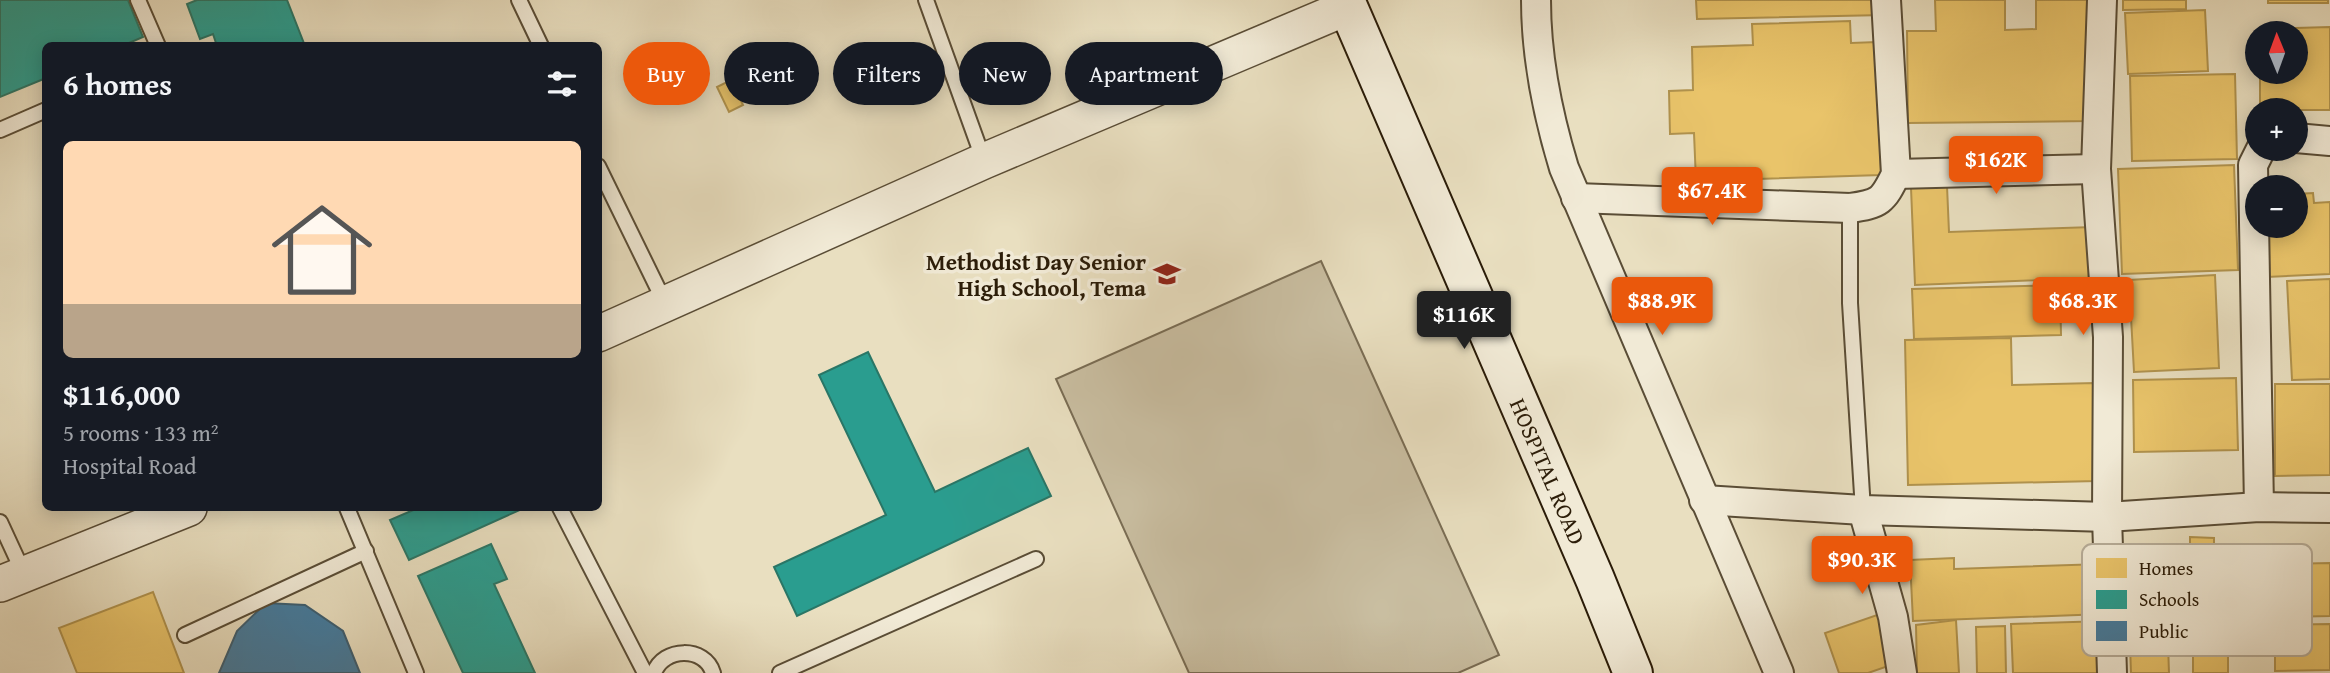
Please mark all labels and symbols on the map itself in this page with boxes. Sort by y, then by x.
north arrow [2245,21,2308,84]
pin: $162K [1947,136,2045,196]
pin: $67.4K [1655,168,1769,227]
place label: Methodist Day Senior High School, Tema [926,245,1146,304]
school or university icon: Methodist Day Senior High School, Tema [1152,259,1182,289]
pin: $88.9K [1605,278,1719,337]
pin: $68.3K [2026,278,2140,337]
pin: $116K [1415,292,1513,351]
street label: HOSPITAL ROAD [1502,393,1594,549]
pin: $90.3K [1805,536,1919,596]
legend [2082,544,2312,656]
text: Homes [2139,554,2193,582]
text: Schools [2139,585,2199,613]
text: Public [2139,617,2188,645]

